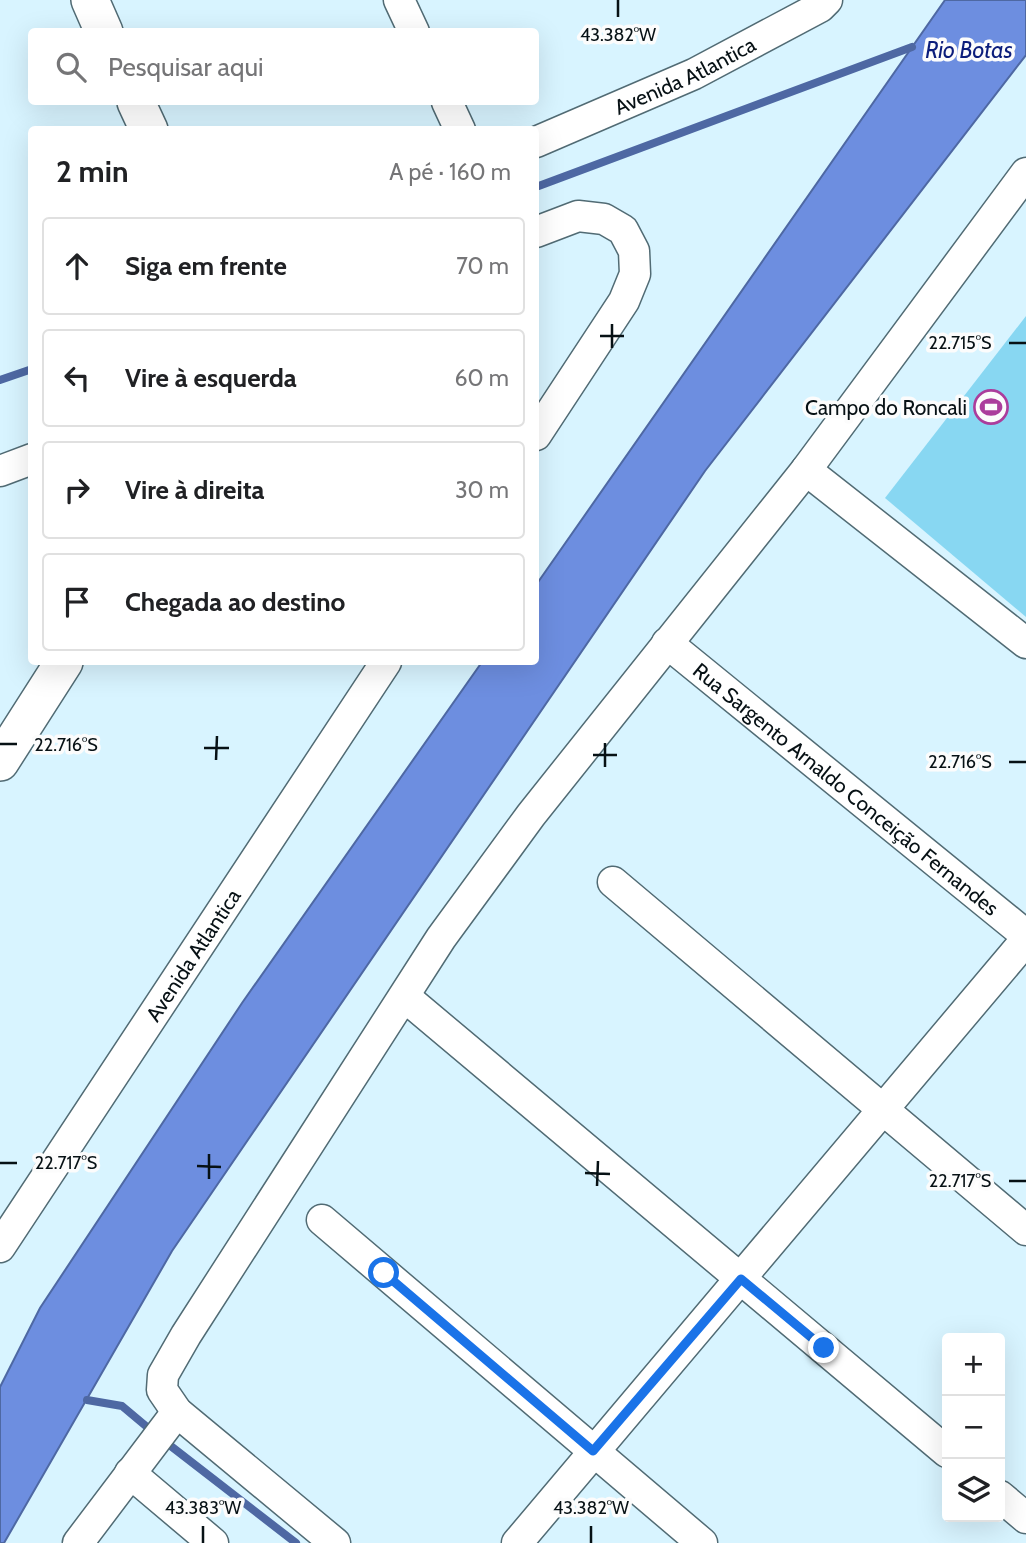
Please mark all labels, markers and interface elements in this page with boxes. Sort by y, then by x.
text: 43.382°W [580,24,656,46]
search box [28,28,539,105]
street label: Avenida Atlantica [610,31,759,119]
water label: Rio Botas [925,36,1013,64]
icon: search [52,48,90,86]
text: Pesquisar aqui [108,51,264,83]
text: 2 min [56,153,128,190]
text: A pé · 160 m [389,158,511,186]
icon: ahead [58,247,96,285]
text: Siga em frente [125,250,287,282]
text: 70 m [456,252,509,280]
text: 22.715°S [928,332,992,354]
icon: left [58,359,96,397]
text: Vire à esquerda [125,362,297,394]
text: 60 m [455,364,509,392]
sports icon: Campo do Roncali [972,388,1010,426]
place label: Campo do Roncali [805,395,967,420]
icon: right [58,471,96,509]
text: Vire à direita [125,474,265,506]
text: 30 m [455,476,509,504]
icon: arrive [58,583,96,621]
text: Chegada ao destino [125,586,345,618]
street label: Rua Sargento Arnaldo Conceição Fernandes [689,657,1004,920]
text: 22.716°S [34,734,98,756]
text: 22.716°S [928,751,992,773]
street label: Avenida Atlantica [140,884,245,1026]
text: 22.717°S [35,1152,97,1174]
text: 22.717°S [929,1170,991,1192]
route start [368,1257,399,1288]
route end [808,1332,839,1363]
map controls [942,1333,1005,1522]
button: + [942,1333,1005,1396]
button: − [942,1396,1005,1459]
button: layers [942,1459,1005,1522]
text: 43.383°W [165,1497,241,1519]
text: 43.382°W [553,1497,629,1519]

